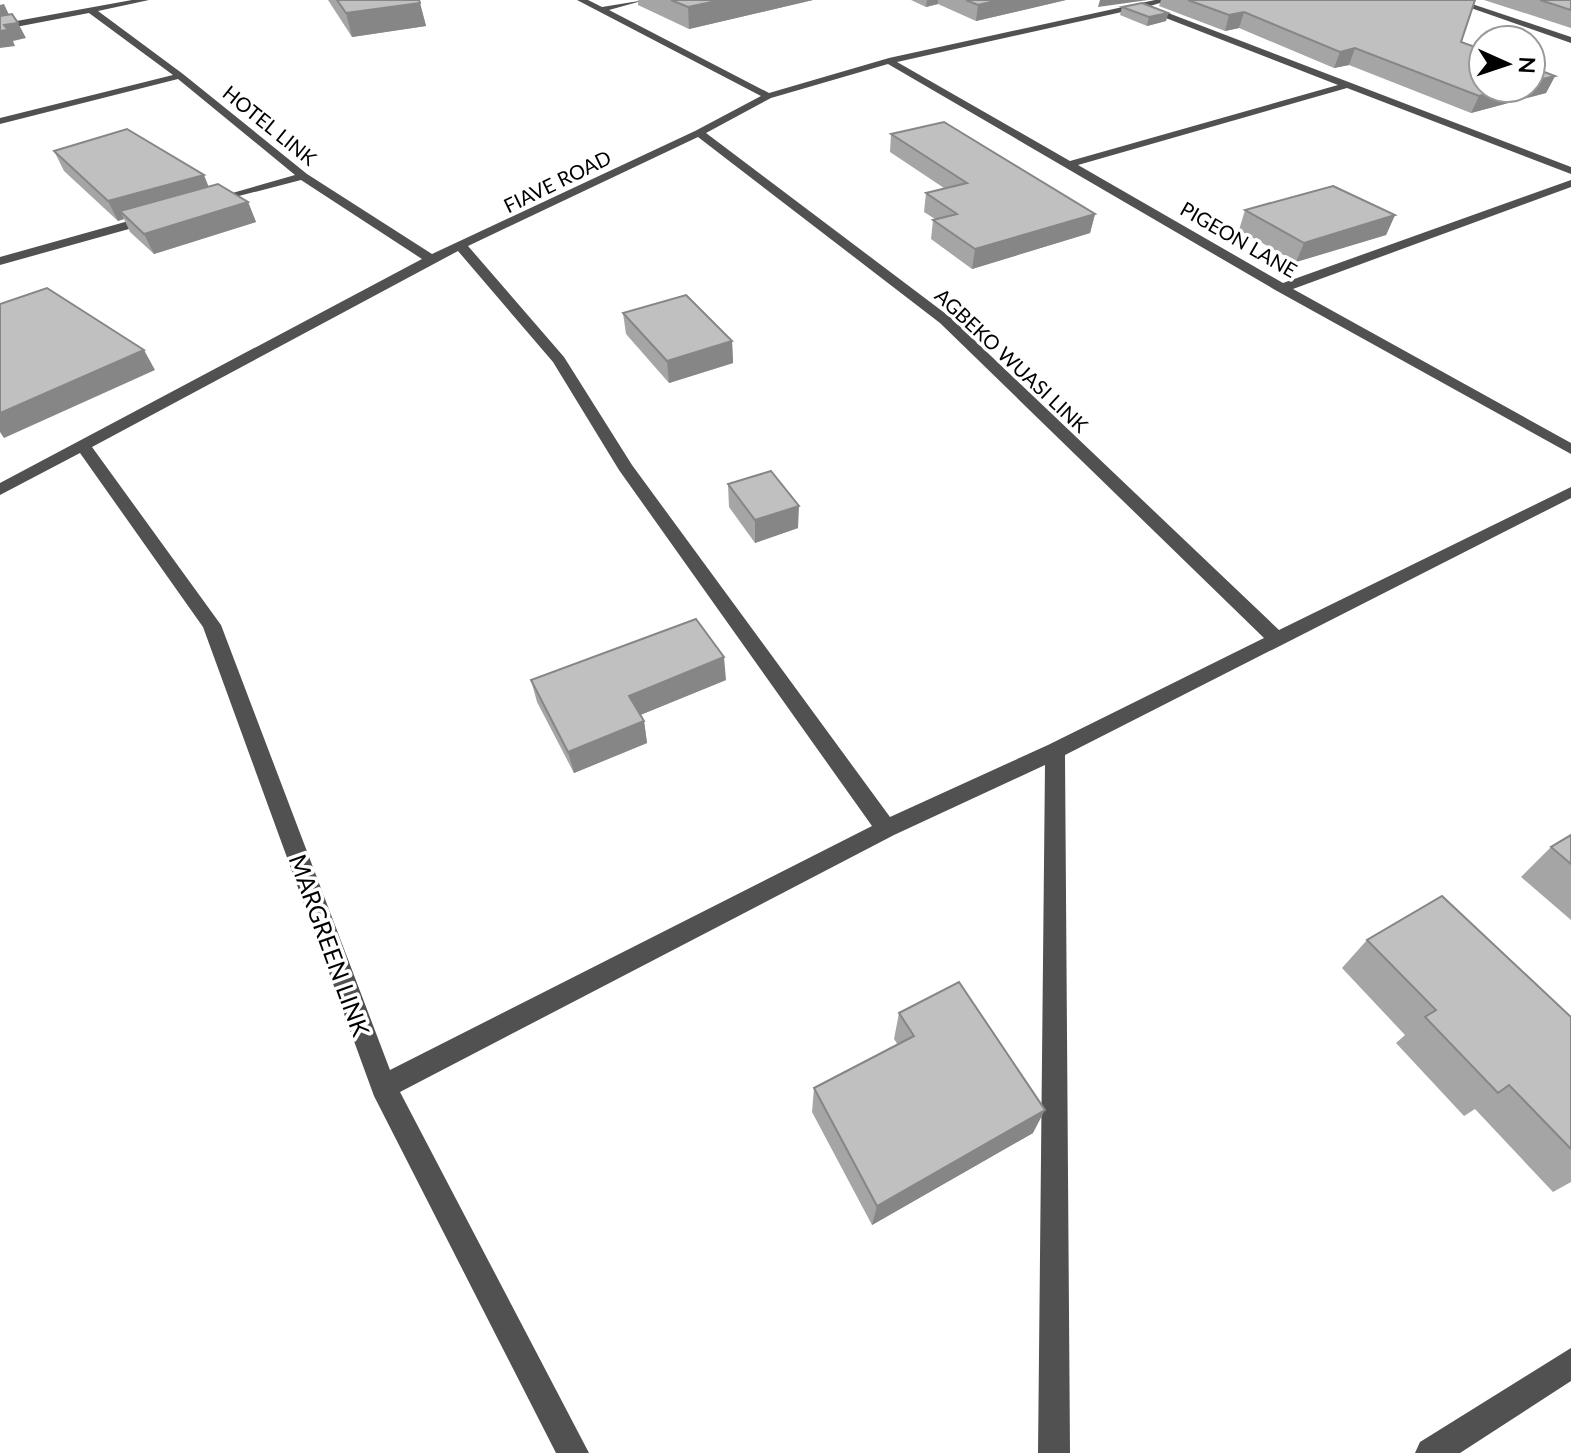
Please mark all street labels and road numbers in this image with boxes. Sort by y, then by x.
street label: HOTEL LINK [218,80,322,170]
street label: FIAVE ROAD [499,145,615,217]
street label: PIGEON LANE [1176,196,1302,282]
street label: AGBEKO WUASI LINK [931,283,1094,438]
street label: MARGREEN LINK [284,850,376,1040]

